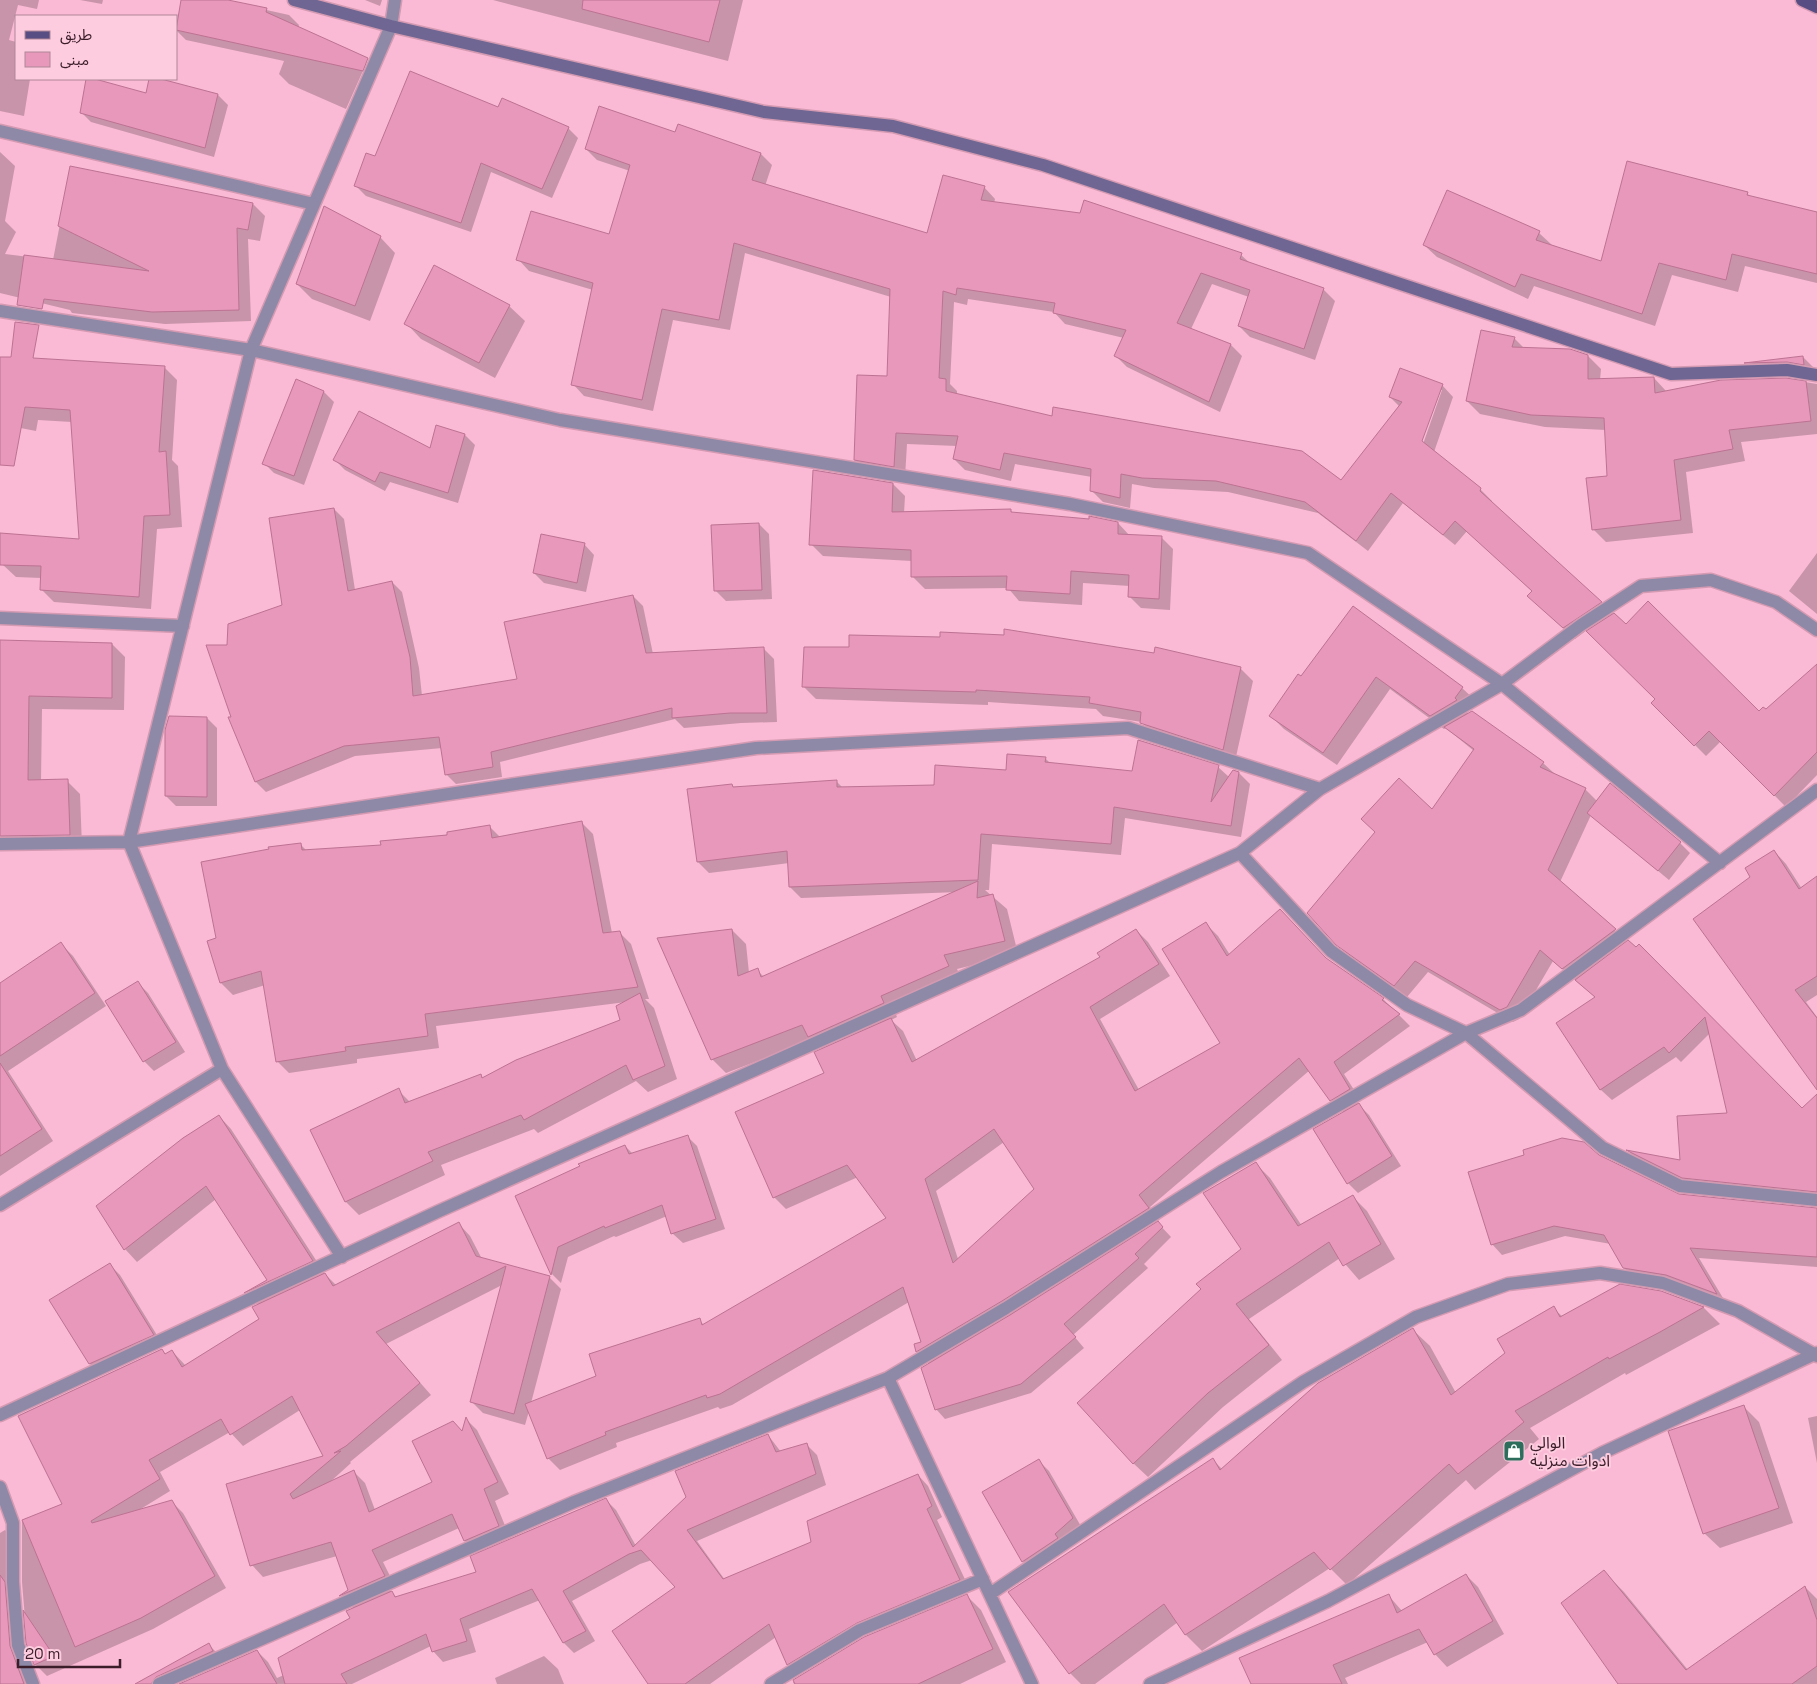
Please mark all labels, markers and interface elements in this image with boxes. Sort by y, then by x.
legend [15,15,178,80]
text: طريق [60,25,92,45]
text: مبنى [60,50,89,69]
place label: الوالي ادوات منزليه [1530,1432,1610,1471]
shop icon: الوالي ادوات منزليه [1502,1439,1526,1463]
scale bar [18,1636,120,1668]
text: 20 m [25,1644,60,1663]

